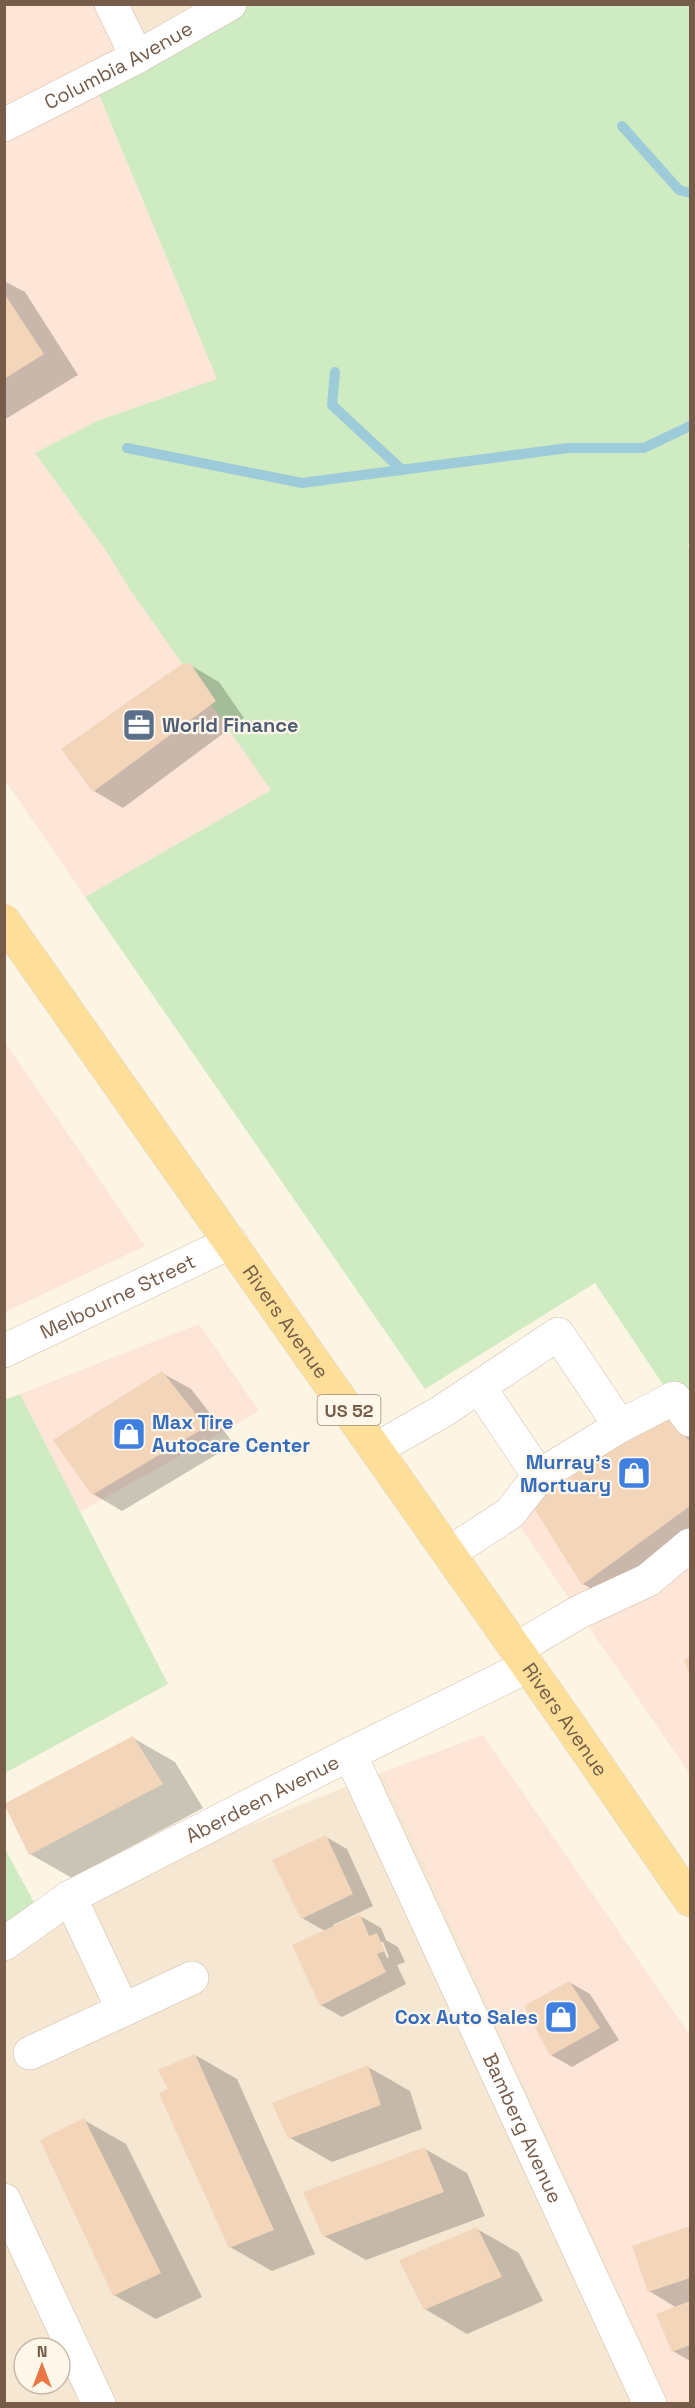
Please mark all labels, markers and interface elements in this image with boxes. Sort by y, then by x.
street label: Columbia Avenue [40,15,197,115]
office icon: World Finance [121,707,157,743]
place label: World Finance [162,712,299,738]
street label: Melbourne Street [36,1248,200,1345]
street label: Rivers Avenue [237,1260,335,1384]
road number: US 52 [318,1395,380,1425]
place label: Max Tire Autocare Center [152,1409,310,1458]
shop icon: Max Tire Autocare Center [111,1416,147,1452]
place label: Murray's Mortuary [520,1449,611,1498]
shop icon: Murray's Mortuary [616,1455,652,1491]
street label: Rivers Avenue [516,1657,614,1782]
street label: Aberdeen Avenue [181,1749,343,1849]
shop icon: Cox Auto Sales [543,1999,579,2035]
place label: Cox Auto Sales [395,2004,538,2030]
street label: Bamberg Avenue [477,2049,568,2207]
north arrow [12,2336,72,2396]
text: N [37,2341,47,2362]

